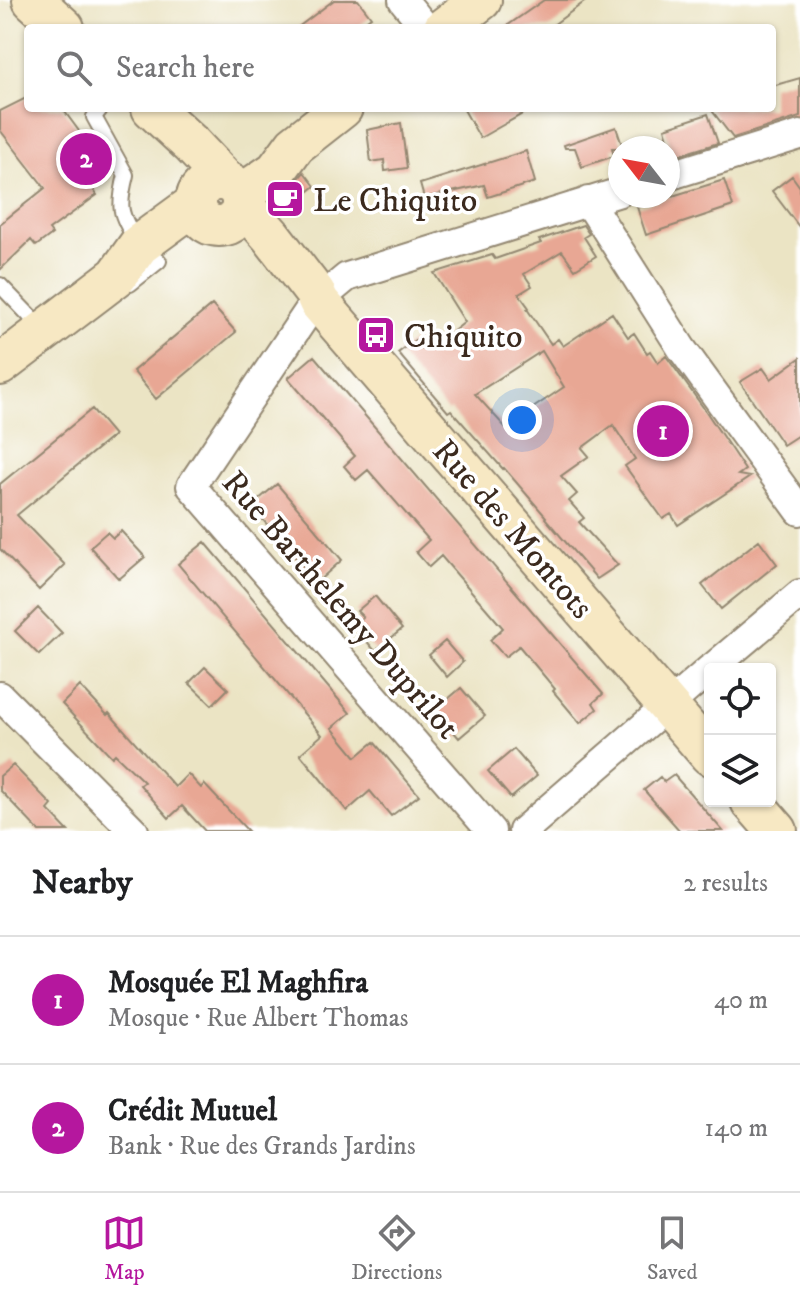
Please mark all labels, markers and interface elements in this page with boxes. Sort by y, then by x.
search box [24,24,776,112]
icon: search [52,46,96,90]
text: Search here [116,50,255,87]
pin: 2 [60,129,112,189]
north arrow [608,136,680,208]
cafe icon: Le Chiquito [264,178,306,220]
place label: Le Chiquito [313,180,477,222]
bus stop icon: Chiquito [355,314,397,356]
place label: Chiquito [404,316,523,358]
your location [502,400,542,440]
pin: 1 [637,401,689,461]
street label: Rue des Montots [423,431,602,628]
street label: Rue Barthelemy Duprilot [212,462,469,748]
map controls [704,663,776,807]
button: locate [704,663,776,735]
button: layers [704,735,776,807]
text: Nearby [32,862,133,904]
text: 2 results [683,867,768,900]
text: Mosquée El Maghfira [108,965,368,1002]
text: 1 [53,984,63,1017]
text: 40 m [714,984,768,1017]
text: Mosque · Rue Albert Thomas [108,1002,409,1035]
text: Crédit Mutuel [108,1093,277,1130]
text: 2 [52,1112,64,1145]
text: 140 m [704,1112,768,1145]
text: Bank · Rue des Grands Jardins [108,1130,416,1163]
tab: Map [102,1211,146,1286]
tab: Directions [351,1211,442,1286]
tab: Saved [647,1211,698,1286]

